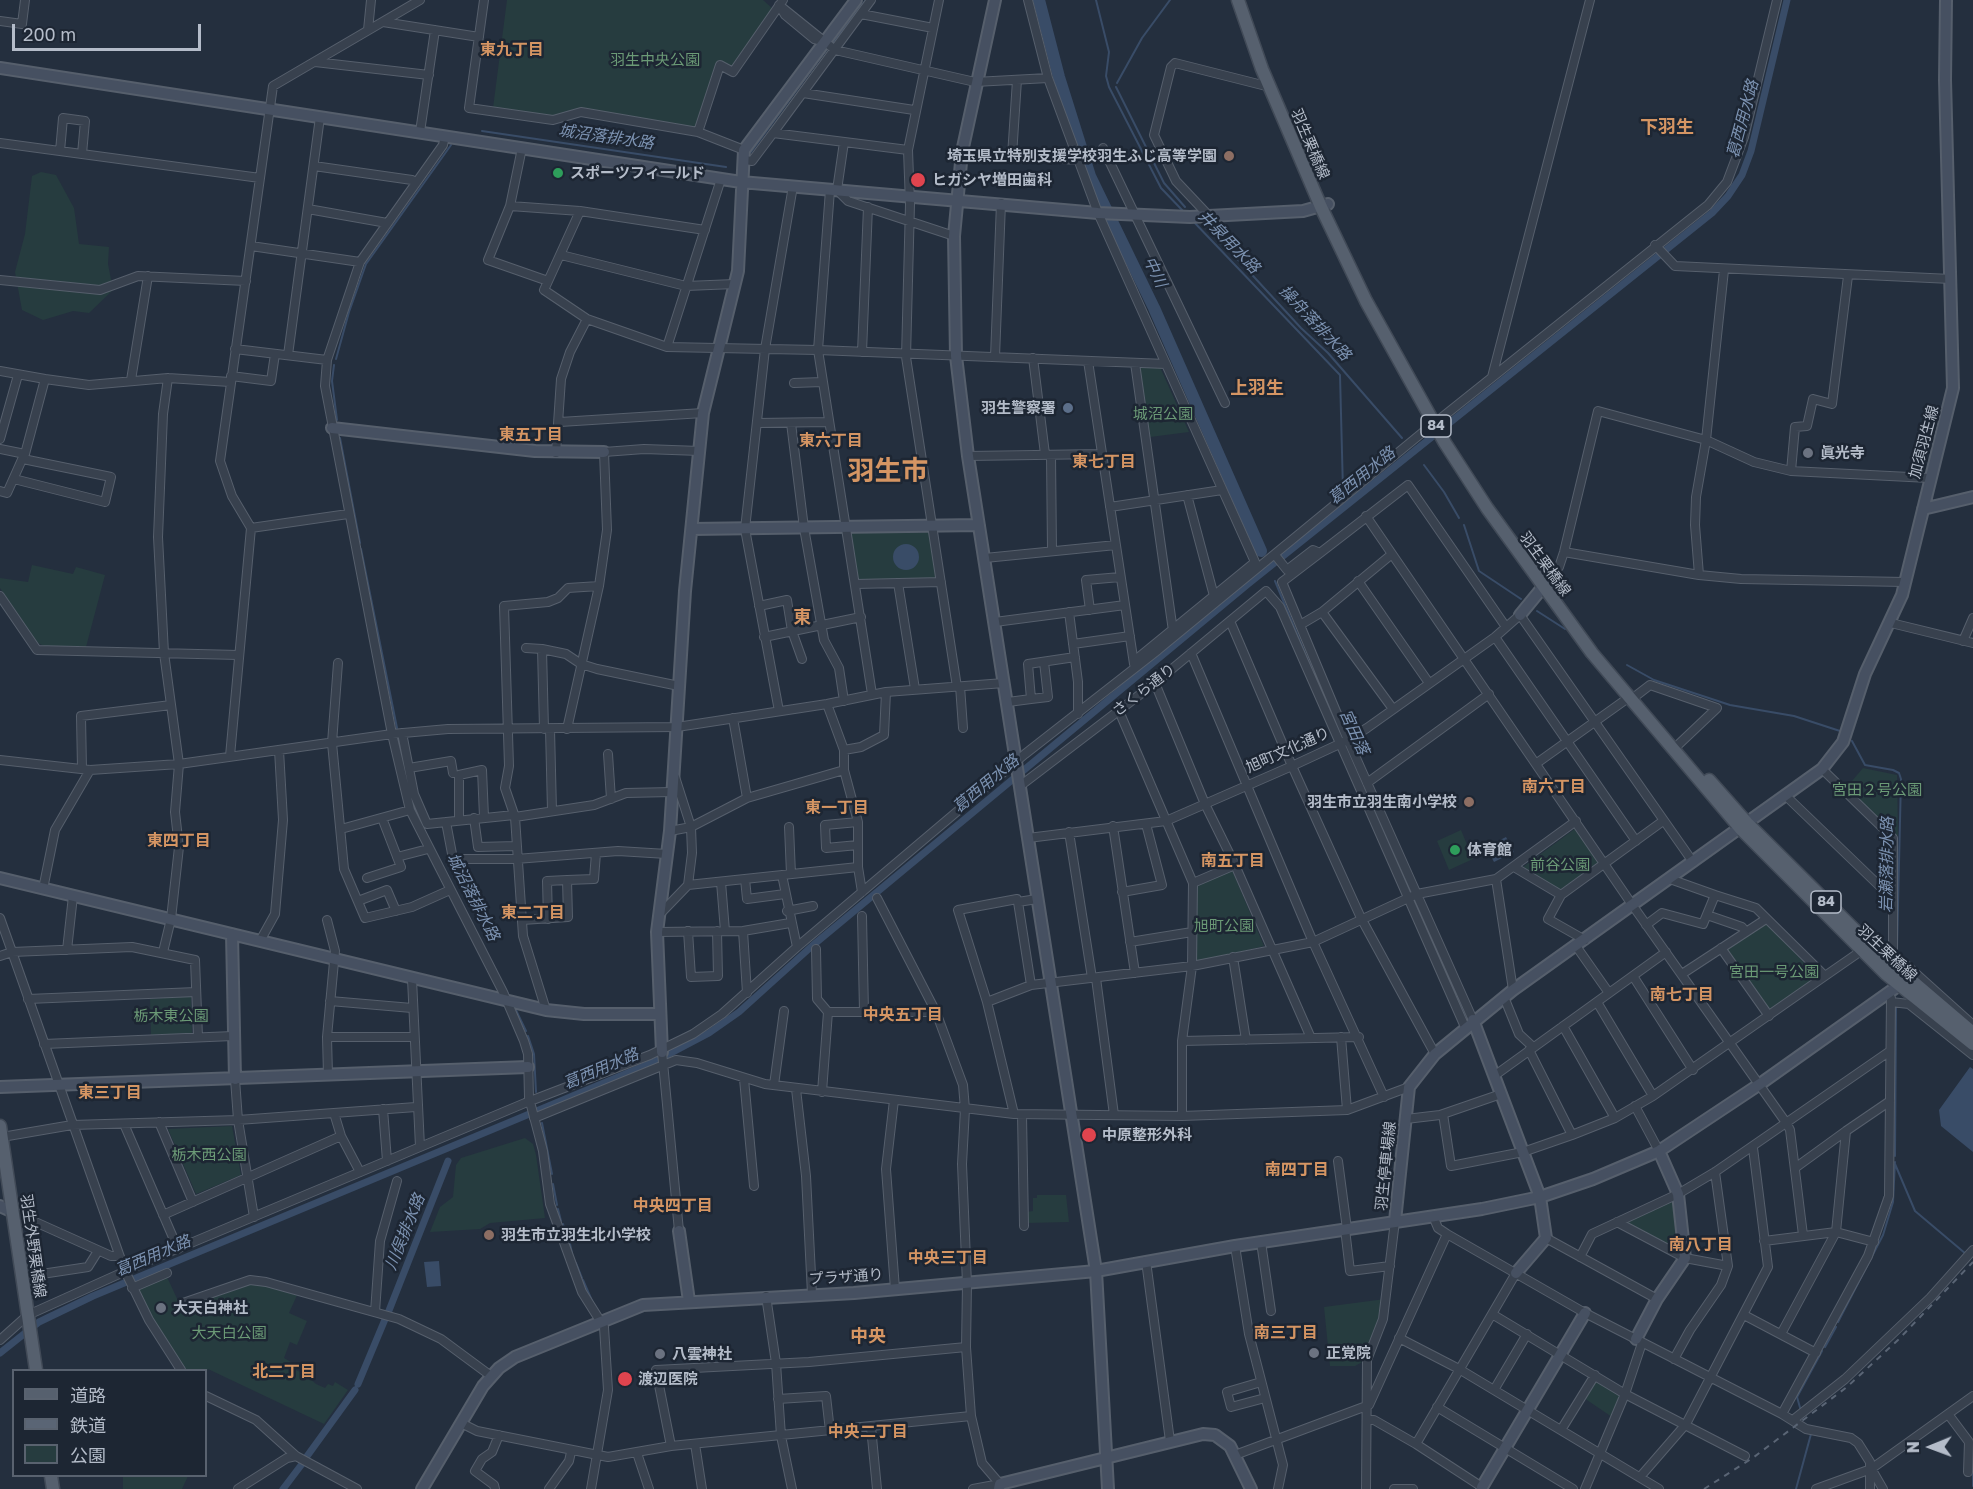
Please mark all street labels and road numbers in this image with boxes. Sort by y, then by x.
street label: 羽生栗橋線 [1287,106,1333,182]
street label: 加須羽生線 [1906,403,1942,481]
road number: 84 [1421,415,1451,437]
street label: 羽生栗橋線 [1516,528,1574,600]
street label: さくら通り [1109,660,1179,720]
street label: 旭町文化通り [1243,723,1333,777]
road number: 84 [1811,891,1841,913]
street label: 羽生栗橋線 [1853,921,1921,985]
street label: 羽生停車場線 [1372,1120,1400,1212]
street label: 羽生外野栗橋線 [17,1193,49,1299]
street label: プラザ通り [808,1265,884,1289]

